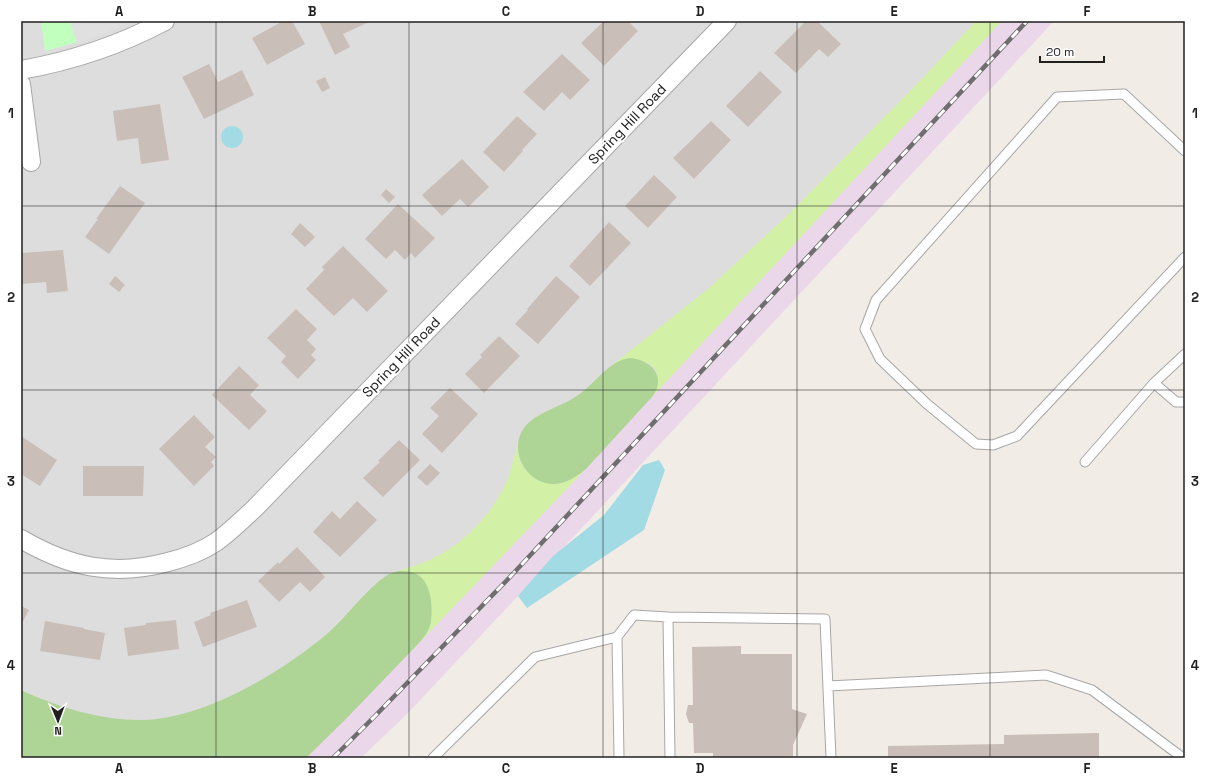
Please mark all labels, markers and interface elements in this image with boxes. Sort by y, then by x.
text: A [115,3,124,20]
text: B [308,3,317,20]
text: C [502,3,510,20]
text: D [696,3,705,20]
text: E [890,3,898,20]
text: F [1084,3,1091,20]
scale bar [1040,38,1104,64]
text: 20 m [1046,44,1074,60]
street label: Spring Hill Road [584,80,670,168]
text: 1 [8,105,14,122]
text: 1 [1192,105,1198,122]
text: 2 [7,289,15,306]
text: 2 [1191,289,1199,306]
street label: Spring Hill Road [358,313,444,401]
text: 3 [7,473,15,490]
text: 3 [1191,473,1199,490]
text: 4 [7,657,15,674]
text: 4 [1191,657,1199,674]
north arrow [38,701,78,741]
text: N [54,724,62,738]
text: A [115,760,124,777]
text: B [308,760,317,777]
text: C [502,760,510,777]
text: D [696,760,705,777]
text: E [890,760,898,777]
text: F [1084,760,1091,777]

